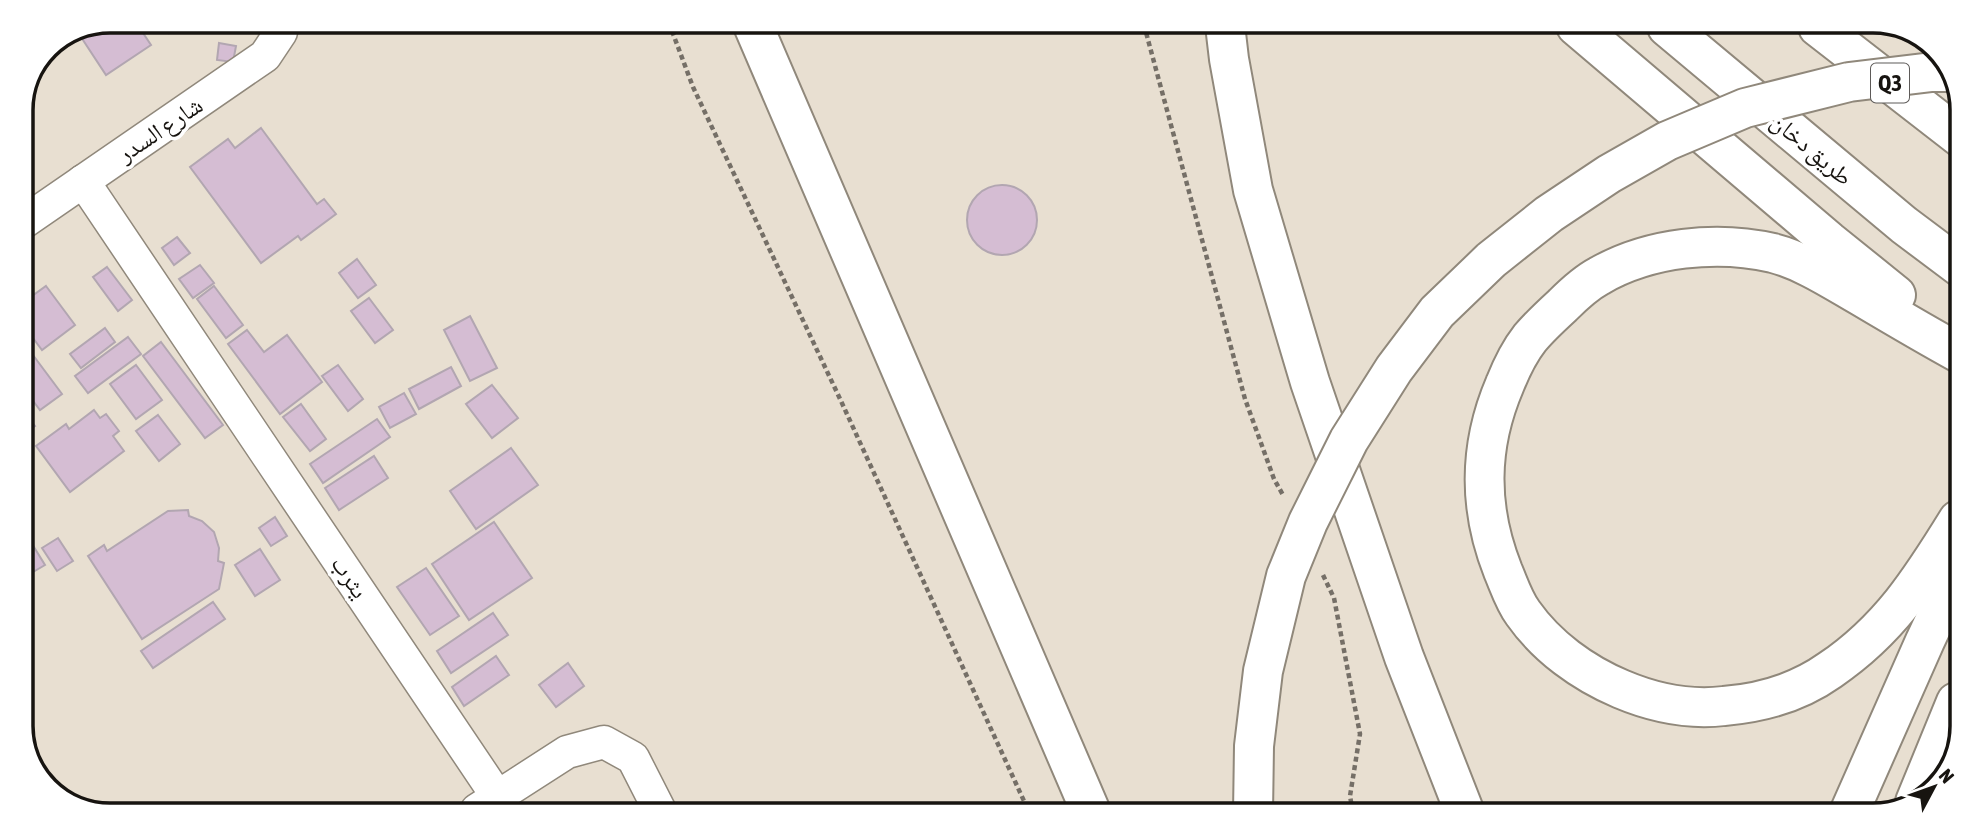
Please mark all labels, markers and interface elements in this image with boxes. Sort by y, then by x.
road number: Q3 [1871,64,1909,102]
street label: شارع السدر [112,91,209,169]
street label: طريق دخان [1765,107,1858,192]
street label: يثرب [326,551,374,604]
north arrow [1899,752,1969,822]
text: N [1935,764,1959,787]

